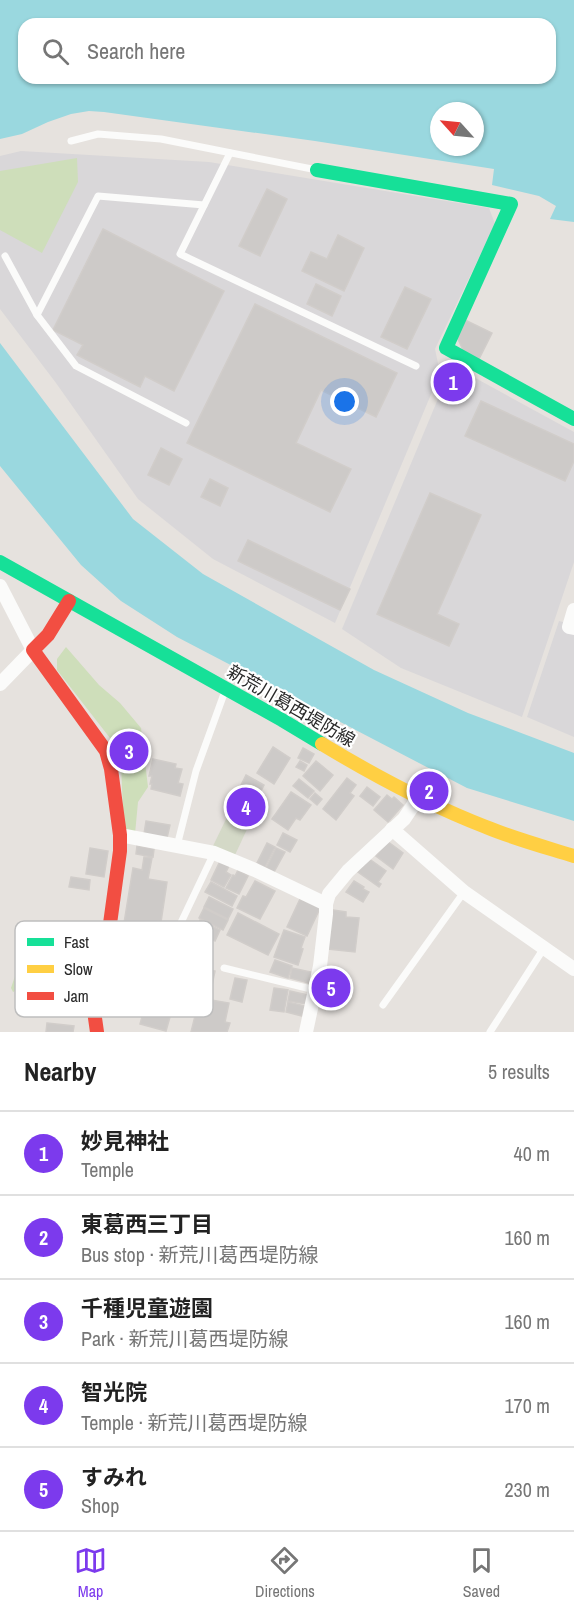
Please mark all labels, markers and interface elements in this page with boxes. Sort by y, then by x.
search box [18,18,556,84]
icon: search [39,35,72,68]
text: Search here [87,36,185,66]
north arrow [430,102,484,156]
pin: 1 [434,360,472,404]
your location [330,387,359,416]
street label: 新荒川葛西堤防線 [223,659,360,752]
pin: 3 [110,728,148,774]
pin: 2 [410,768,448,814]
pin: 4 [226,784,266,830]
legend [15,921,213,1017]
text: Fast [64,931,89,953]
text: Slow [64,958,93,980]
pin: 5 [312,966,350,1010]
text: Jam [64,985,89,1007]
text: Nearby [24,1054,96,1089]
text: 5 results [488,1058,550,1085]
text: 妙見神社 [81,1126,169,1156]
text: 1 [39,1140,48,1167]
text: 40 m [514,1140,550,1167]
text: Temple [81,1156,134,1183]
text: 東葛西三丁目 [81,1209,213,1239]
text: 2 [39,1224,48,1251]
text: 160 m [504,1224,550,1251]
text: Bus stop · 新荒川葛西堤防線 [81,1241,319,1268]
text: 千種児童遊園 [81,1293,213,1323]
text: 3 [39,1308,48,1335]
text: 160 m [504,1308,550,1335]
text: Park · 新荒川葛西堤防線 [81,1325,288,1352]
text: 智光院 [81,1377,147,1407]
text: 4 [39,1392,48,1419]
text: 170 m [504,1392,550,1419]
text: Temple · 新荒川葛西堤防線 [81,1409,308,1436]
text: すみれ [81,1462,147,1492]
text: 5 [39,1476,48,1503]
text: 230 m [504,1476,550,1503]
text: Shop [81,1492,119,1519]
tab: Map [74,1544,107,1602]
tab: Directions [255,1544,315,1602]
tab: Saved [463,1544,500,1602]

